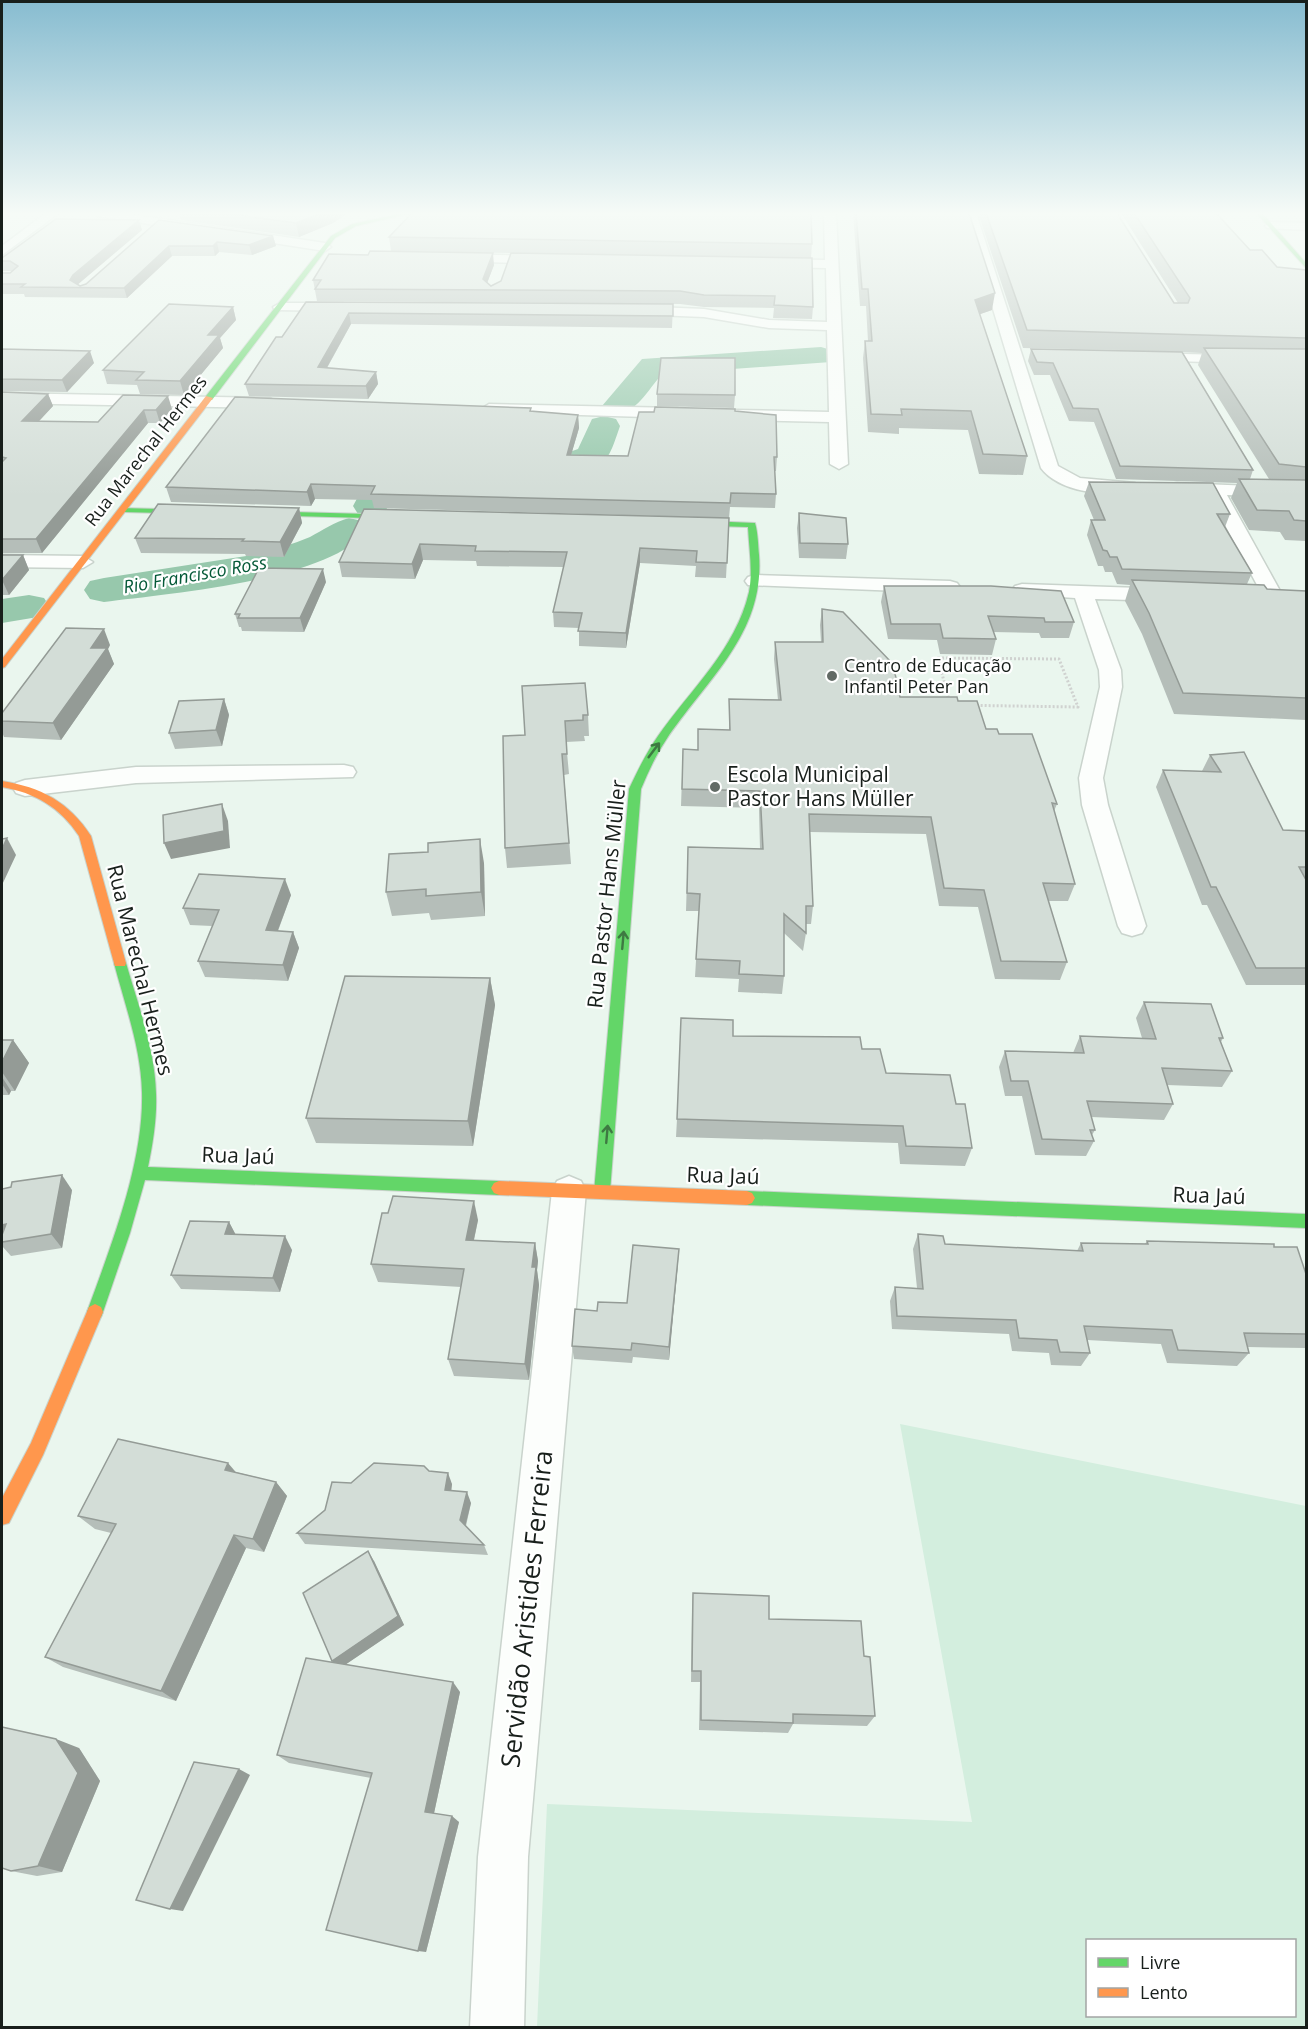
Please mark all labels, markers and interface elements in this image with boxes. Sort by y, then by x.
street label: Rua Marechal Hermes [79,370,212,531]
water label: Rio Francisco Ross [121,550,269,598]
place label: Centro de Educação Infantil Peter Pan [844,653,1012,698]
marker: Centro de Educação Infantil Peter Pan [825,669,839,683]
one-way arrow [647,742,660,758]
place label: Escola Municipal Pastor Hans Müller [727,760,914,812]
street label: Rua Pastor Hans Müller [580,778,632,1010]
marker: Escola Municipal Pastor Hans Müller [708,780,722,794]
street label: Rua Marechal Hermes [101,861,181,1078]
one-way arrow [618,930,629,950]
one-way arrow [602,1125,613,1145]
street label: Rua Jaú [201,1140,275,1170]
street label: Rua Jaú [686,1160,760,1190]
street label: Rua Jaú [1172,1180,1246,1210]
street label: Servidão Aristides Ferreira [491,1448,561,1769]
legend [1086,1939,1296,2017]
text: Livre [1140,1950,1180,1974]
text: Lento [1140,1980,1188,2004]

